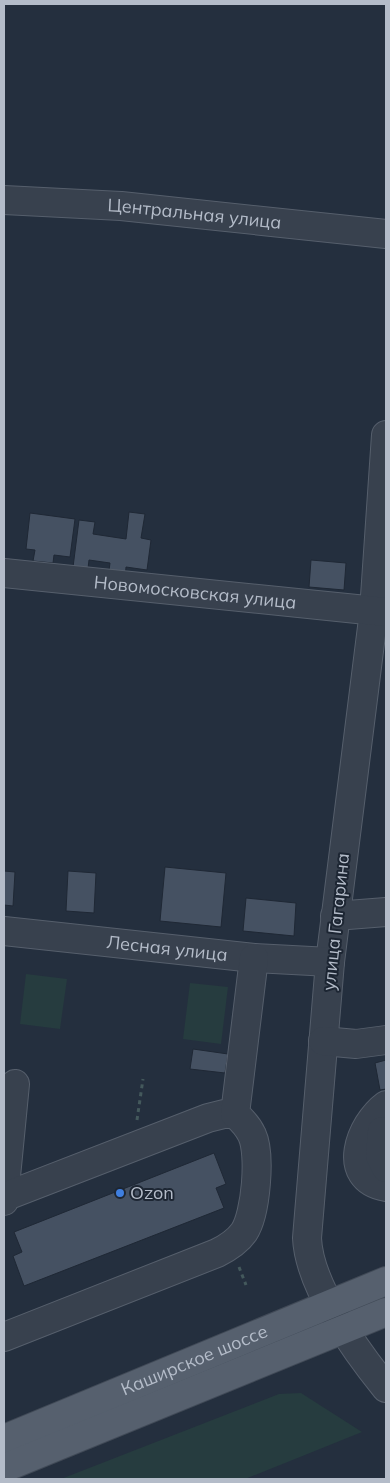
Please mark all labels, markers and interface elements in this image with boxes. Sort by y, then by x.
street label: Центральная улица [107,193,283,234]
street label: Новомосковская улица [93,570,297,614]
street label: улица Гагарина [317,852,354,992]
street label: Лесная улица [105,930,229,966]
place label: Ozon [130,1181,174,1204]
marker: Ozon [114,1187,126,1199]
street label: Каширское шоссе [117,1319,271,1400]

